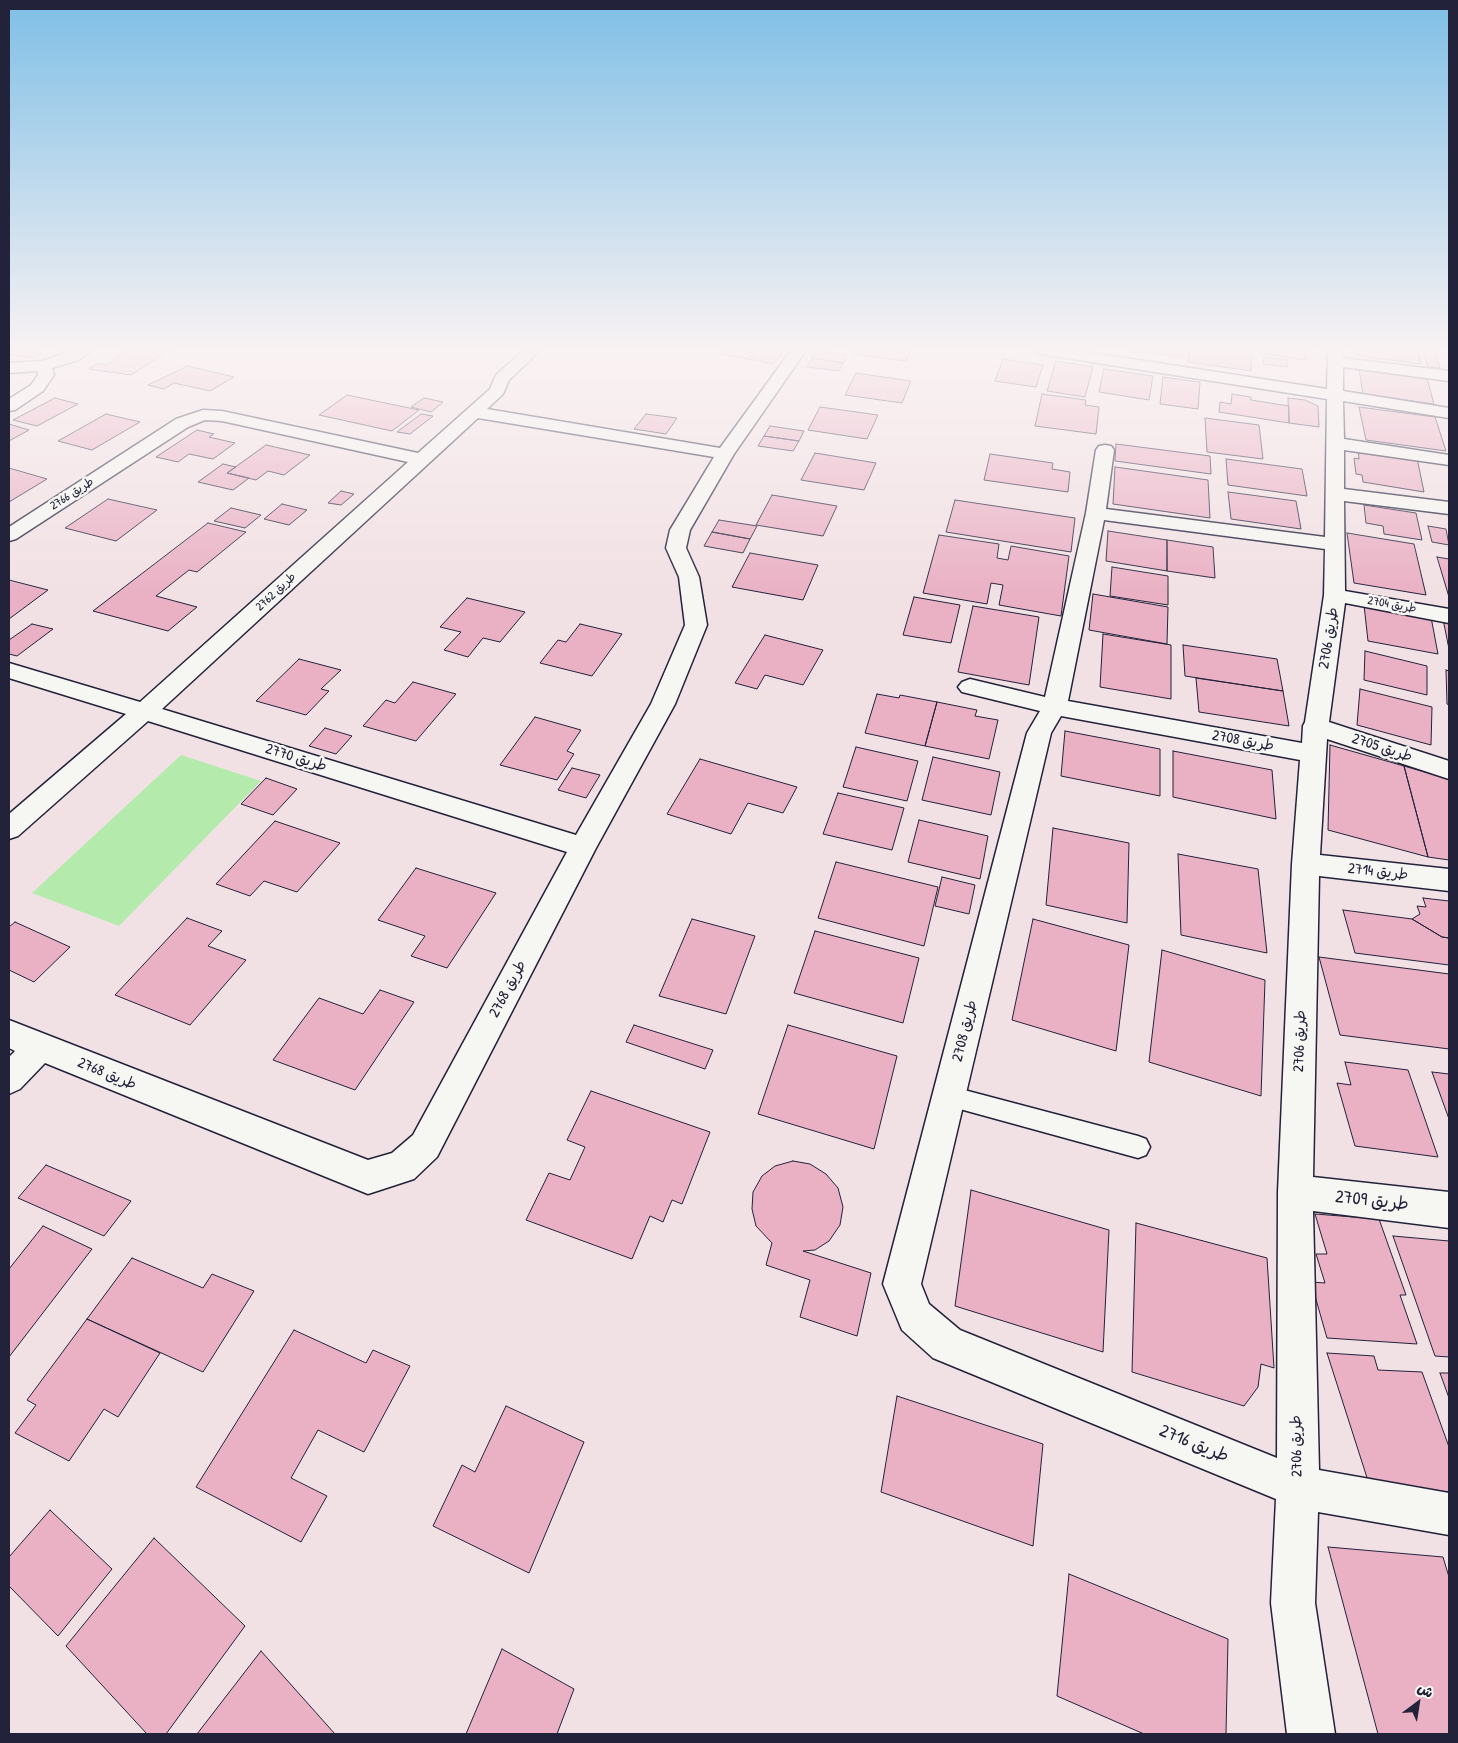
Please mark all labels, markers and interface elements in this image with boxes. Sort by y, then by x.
street label: طريق 2766 [47,475,97,513]
street label: طريق 2762 [253,570,299,614]
street label: طريق 2704 [1366,594,1418,616]
street label: طريق 2706 [1315,606,1343,670]
street label: طريق 2708 [1211,727,1275,755]
street label: طريق 2705 [1350,730,1414,766]
street label: طريق 2770 [263,740,329,776]
street label: طريق 2714 [1347,860,1409,884]
street label: طريق 2768 [486,957,530,1021]
street label: طريق 2708 [949,998,981,1064]
street label: طريق 2706 [1290,1010,1310,1072]
street label: طريق 2768 [75,1054,139,1094]
street label: طريق 2709 [1334,1186,1410,1216]
street label: طريق 2706 [1287,1415,1307,1477]
street label: طريق 2716 [1156,1420,1232,1468]
north arrow [1393,1678,1443,1728]
text: ش [1414,1678,1437,1702]

